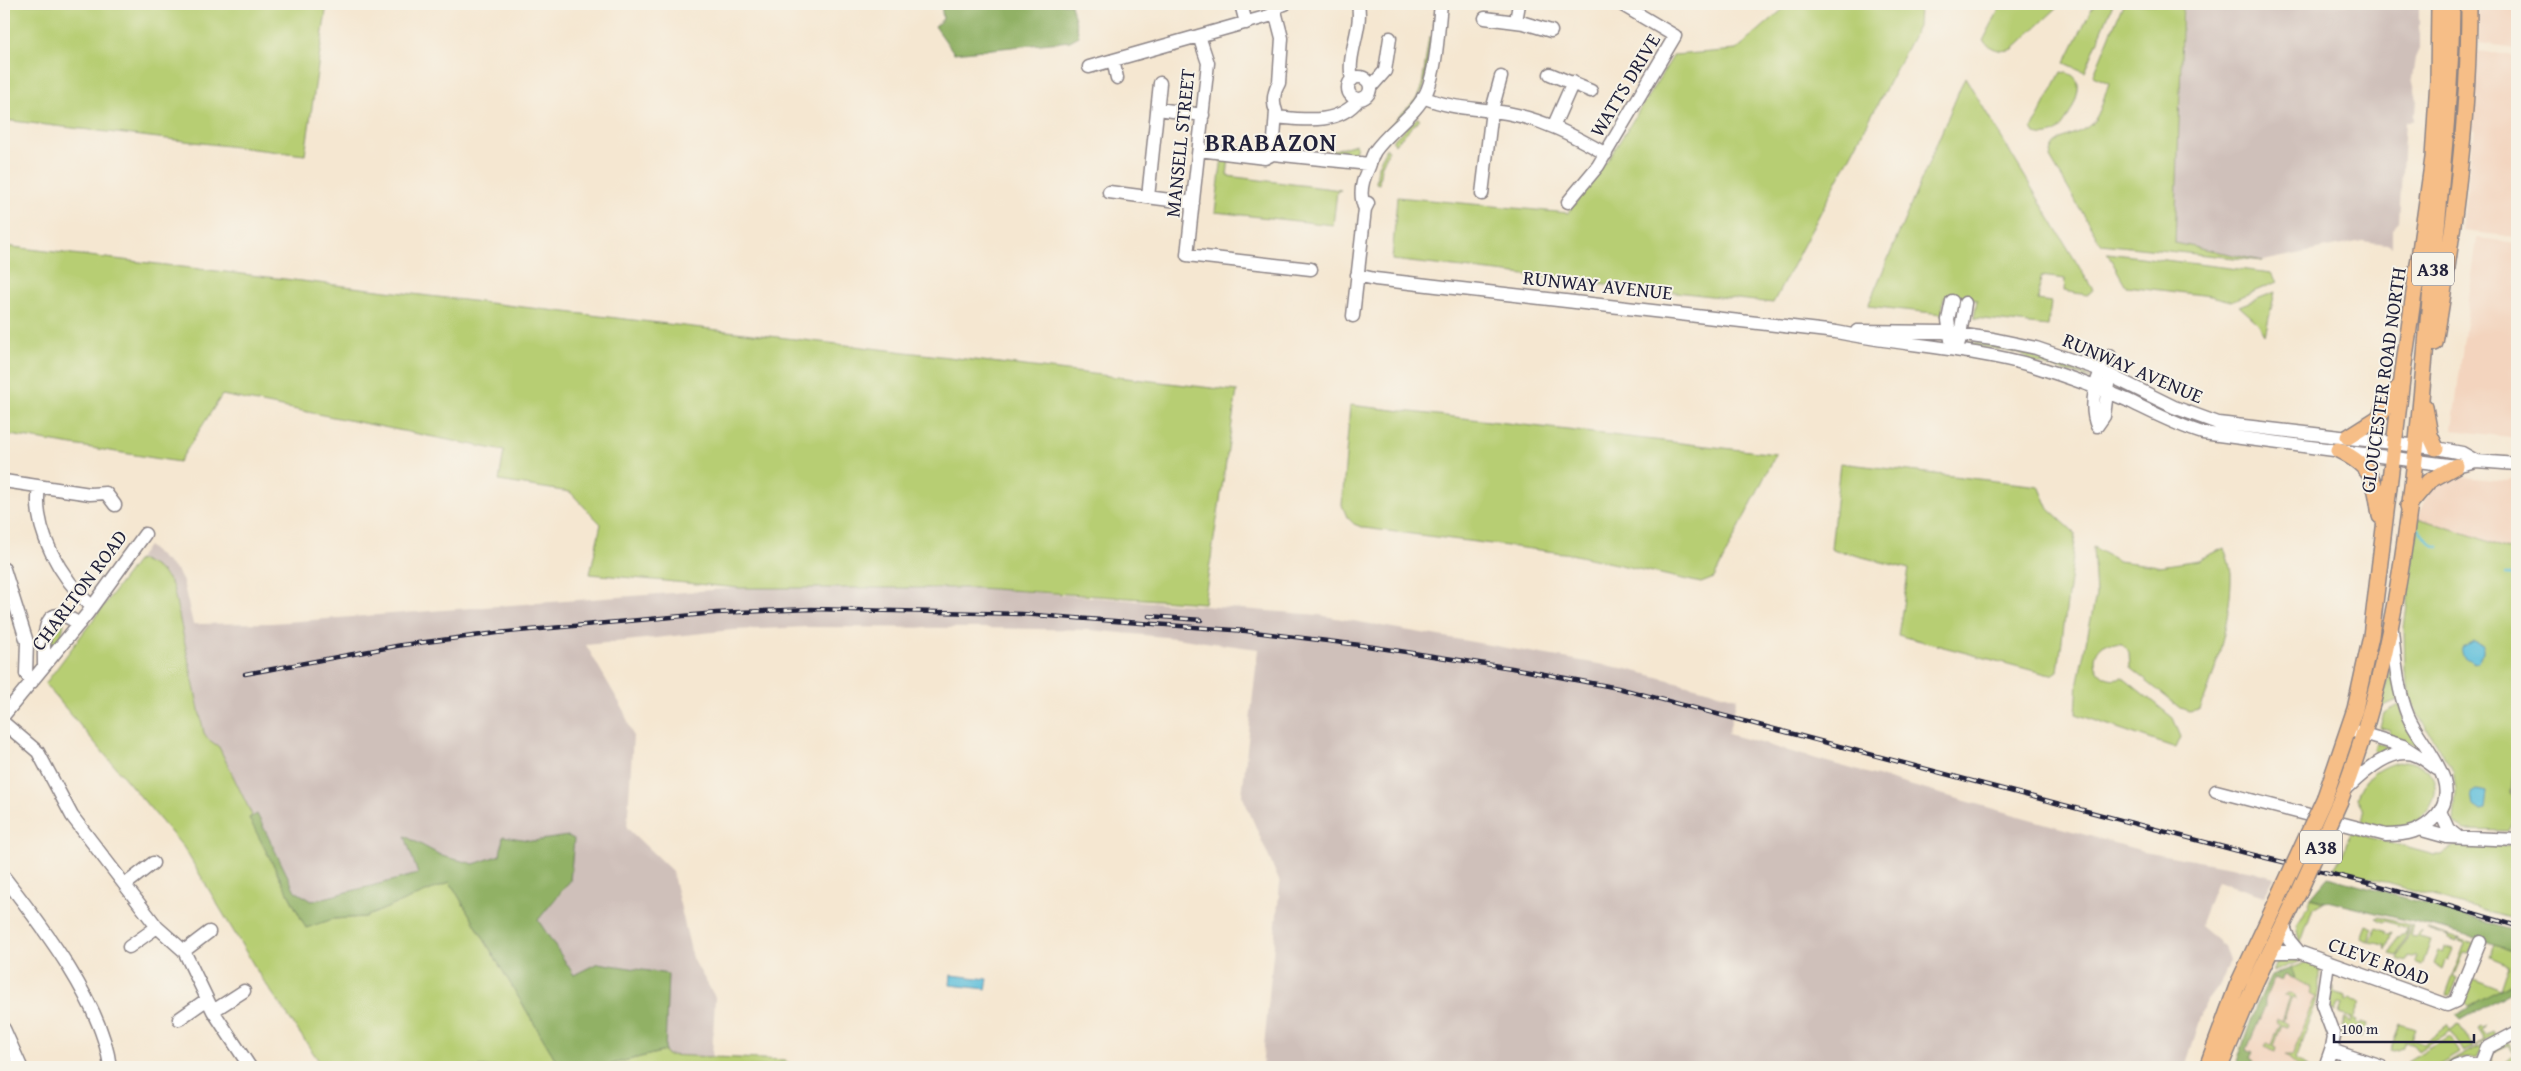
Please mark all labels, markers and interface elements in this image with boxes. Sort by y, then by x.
street label: WATTS DRIVE [1582,27,1667,142]
street label: MANSELL STREET [1157,67,1202,219]
district label: BRABAZON [1205,124,1337,160]
road number: A38 [2412,252,2454,286]
street label: RUNWAY AVENUE [1522,262,1674,307]
street label: GLOUCESTER ROAD NORTH [2352,265,2413,495]
street label: RUNWAY AVENUE [2058,325,2208,410]
street label: CHARLTON ROAD [24,523,134,656]
road number: A38 [2300,830,2342,864]
street label: CLEVE ROAD [2325,929,2434,992]
scale bar [2334,1011,2474,1043]
text: 100 m [2341,1018,2379,1039]

